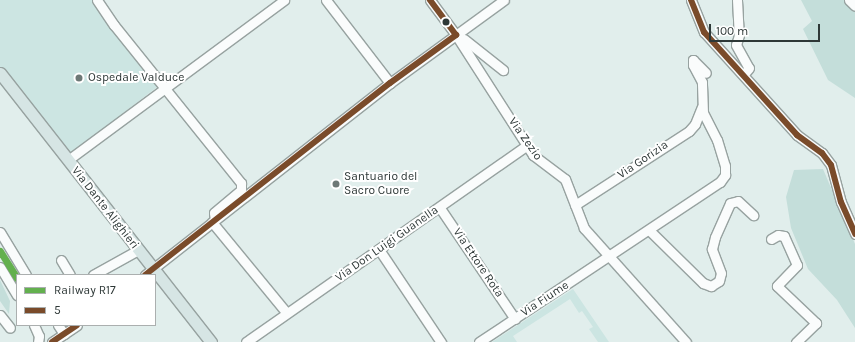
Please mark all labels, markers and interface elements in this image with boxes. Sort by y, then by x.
scale bar [711,16,822,42]
unlabelled marker [441,17,451,27]
text: 100 m [716,24,748,38]
place label: Ospedale Valduce [88,71,184,85]
marker: Ospedale Valduce [73,72,85,84]
street label: Via Zezio [505,115,545,163]
street label: Via Gorizia [615,138,671,182]
street label: Via Dante Alighieri [68,164,142,252]
place label: Santuario del Sacro Cuore [344,170,417,198]
marker: Santuario del Sacro Cuore [331,179,341,189]
street label: Via Don Luigi Guanella [333,203,441,285]
street label: Via Ettore Rota [450,226,506,300]
legend [16,274,156,326]
street label: Via Fiume [518,278,572,320]
text: Railway R17 [54,283,116,297]
text: 5 [54,303,61,317]

